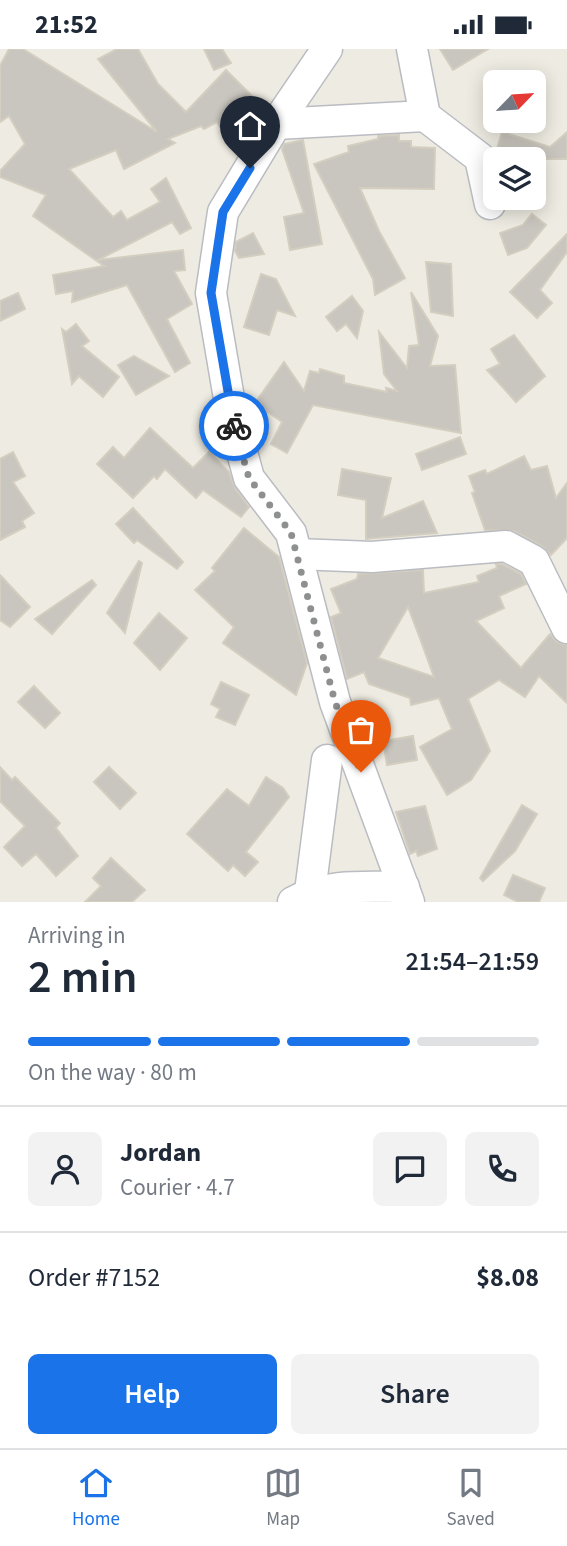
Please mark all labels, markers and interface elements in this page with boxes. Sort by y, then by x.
text: 21:52 [35,6,98,43]
north arrow [483,70,546,133]
map controls [483,70,546,210]
pin [220,96,280,168]
icon: home [231,107,269,145]
button: layers [483,147,546,210]
courier [199,391,269,461]
icon: bike [215,407,253,445]
pin [331,700,391,772]
icon: bag [342,711,380,749]
text: Arriving in [28,919,126,952]
text: 21:54–21:59 [406,943,539,980]
text: 2 min [28,945,137,1010]
text: On the way · 80 m [28,1056,197,1089]
button: person [28,1132,102,1206]
button: chat [373,1132,447,1206]
button: phone [465,1132,539,1206]
text: Jordan [120,1134,201,1171]
text: Courier · 4.7 [120,1171,235,1204]
text: Order #7152 [28,1259,160,1296]
text: $8.08 [476,1259,539,1296]
button: Help [28,1354,277,1434]
button: Share [291,1354,539,1434]
tab: Home [72,1464,120,1533]
tab: Map [264,1464,302,1533]
tab: Saved [446,1464,495,1533]

